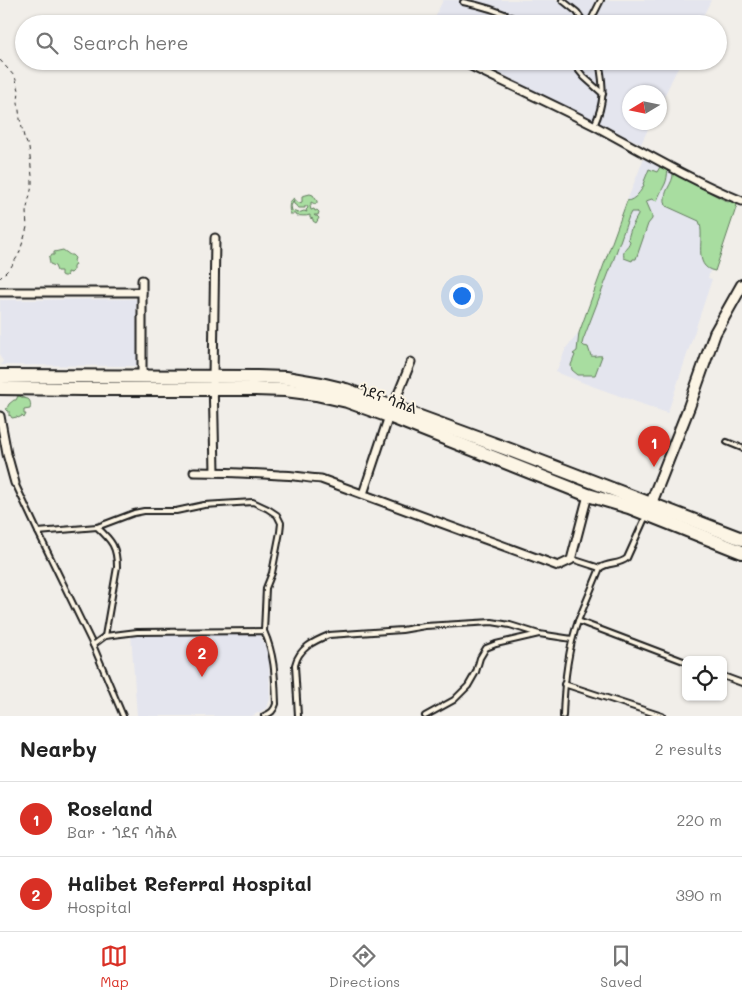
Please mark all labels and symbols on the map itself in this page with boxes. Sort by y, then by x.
north arrow [622,85,667,130]
your location [449,283,475,309]
street label: ጎደና ሳሕል [356,378,420,418]
pin: 1 [638,426,670,467]
pin: 2 [186,636,218,677]

